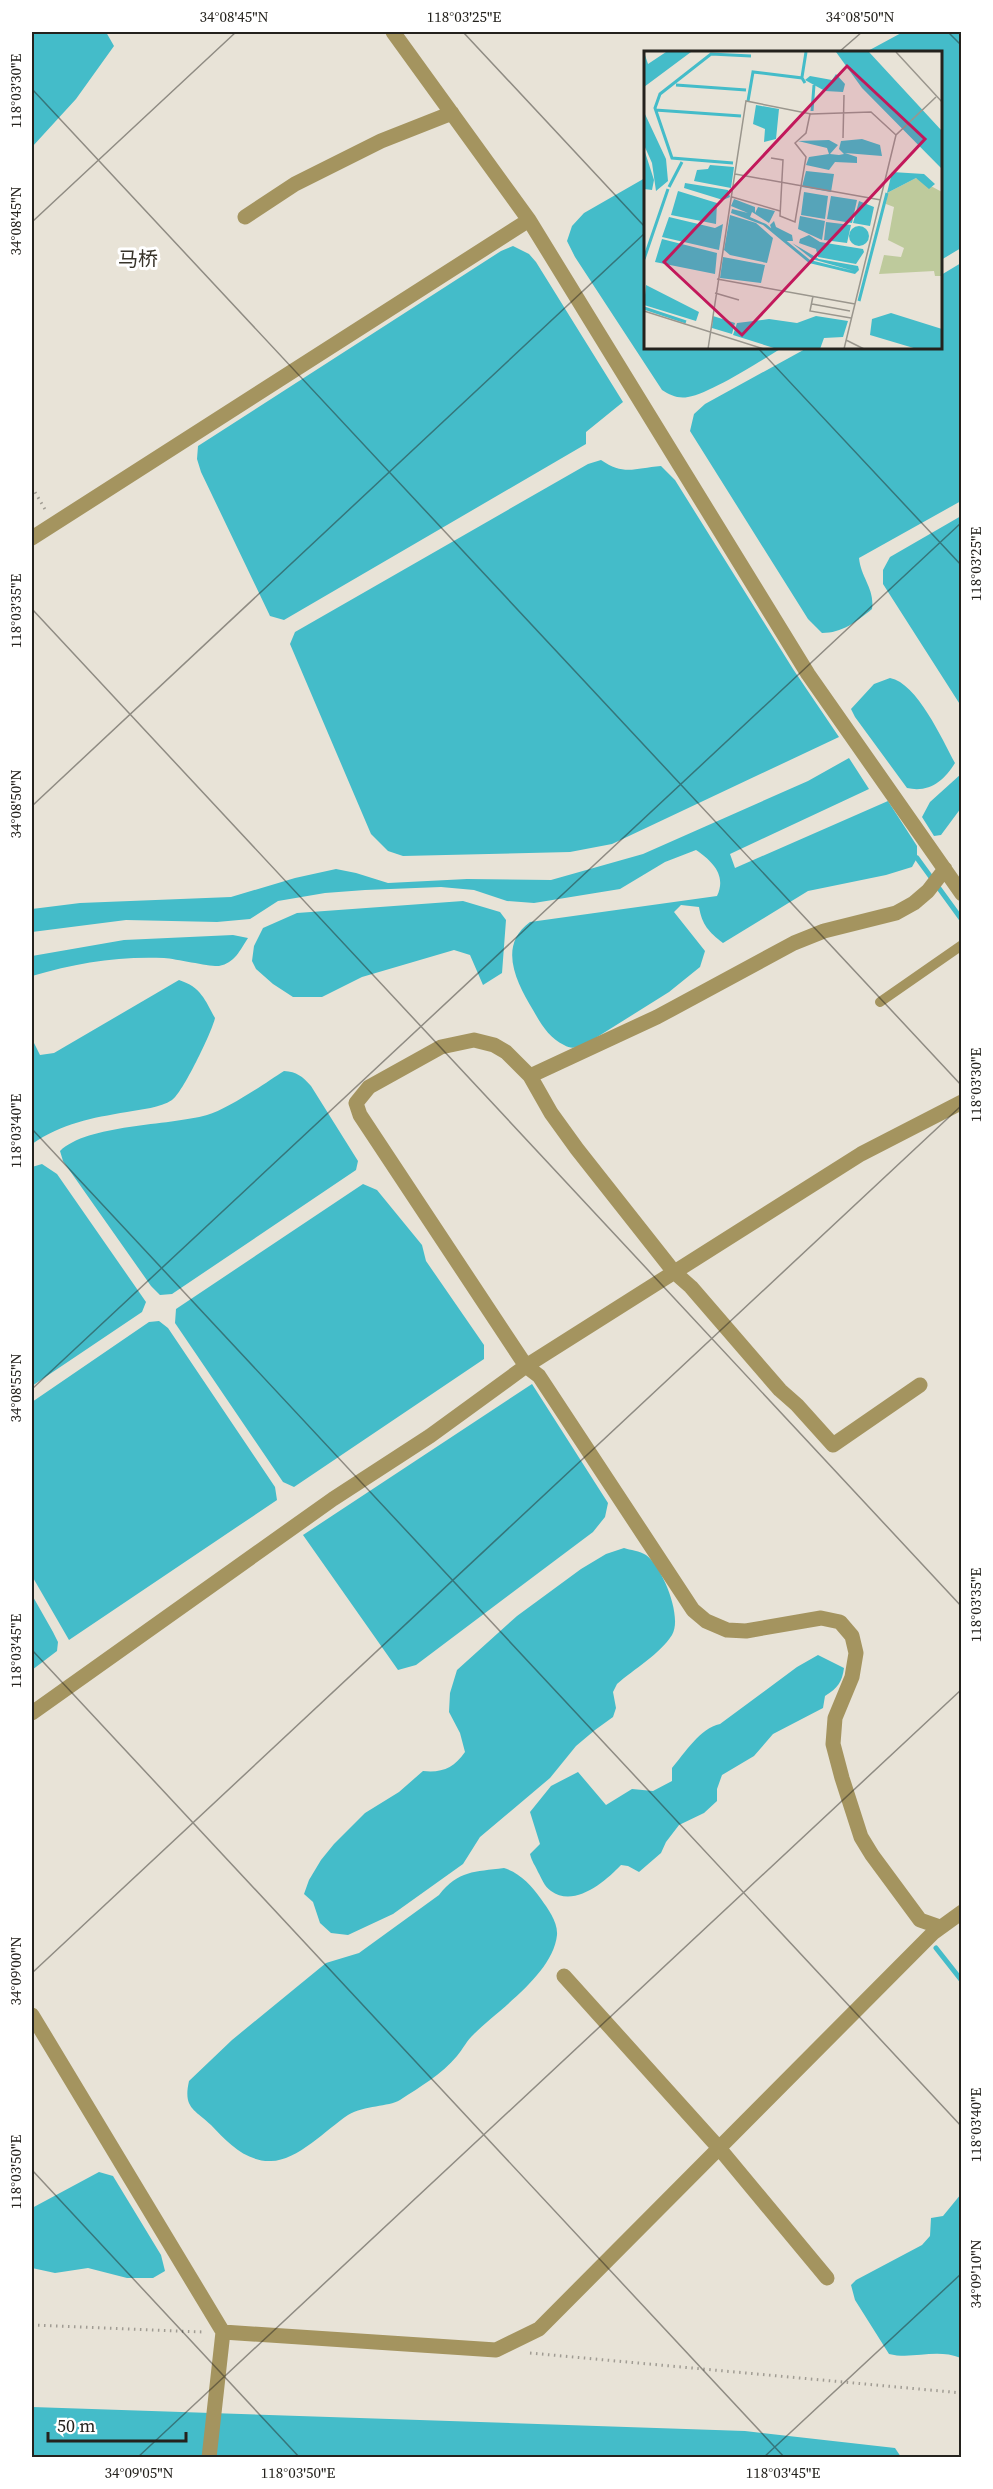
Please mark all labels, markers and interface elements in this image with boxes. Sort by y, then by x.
text: 34°08'45"N [199,6,269,27]
text: 118°03'25"E [427,6,501,27]
text: 34°08'50"N [825,6,895,27]
inset map [644,51,942,350]
text: 118°03'30"E [5,54,26,128]
text: 34°08'45"N [5,186,26,256]
district label: 马桥 [118,245,158,273]
text: 118°03'25"E [965,527,986,601]
text: 118°03'35"E [5,574,26,648]
text: 34°08'50"N [5,769,26,839]
text: 118°03'30"E [965,1048,986,1122]
text: 118°03'40"E [5,1094,26,1168]
text: 34°08'55"N [5,1353,26,1423]
text: 118°03'35"E [965,1568,986,1642]
text: 118°03'45"E [5,1614,26,1688]
text: 34°09'00"N [5,1936,26,2006]
text: 118°03'40"E [965,2088,986,2162]
text: 118°03'50"E [5,2135,26,2209]
text: 34°09'10"N [965,2239,986,2309]
scale bar [48,2405,186,2443]
text: 50 m [57,2413,95,2438]
text: 34°09'05"N [104,2462,174,2483]
text: 118°03'50"E [261,2462,335,2483]
text: 118°03'45"E [746,2462,820,2483]

